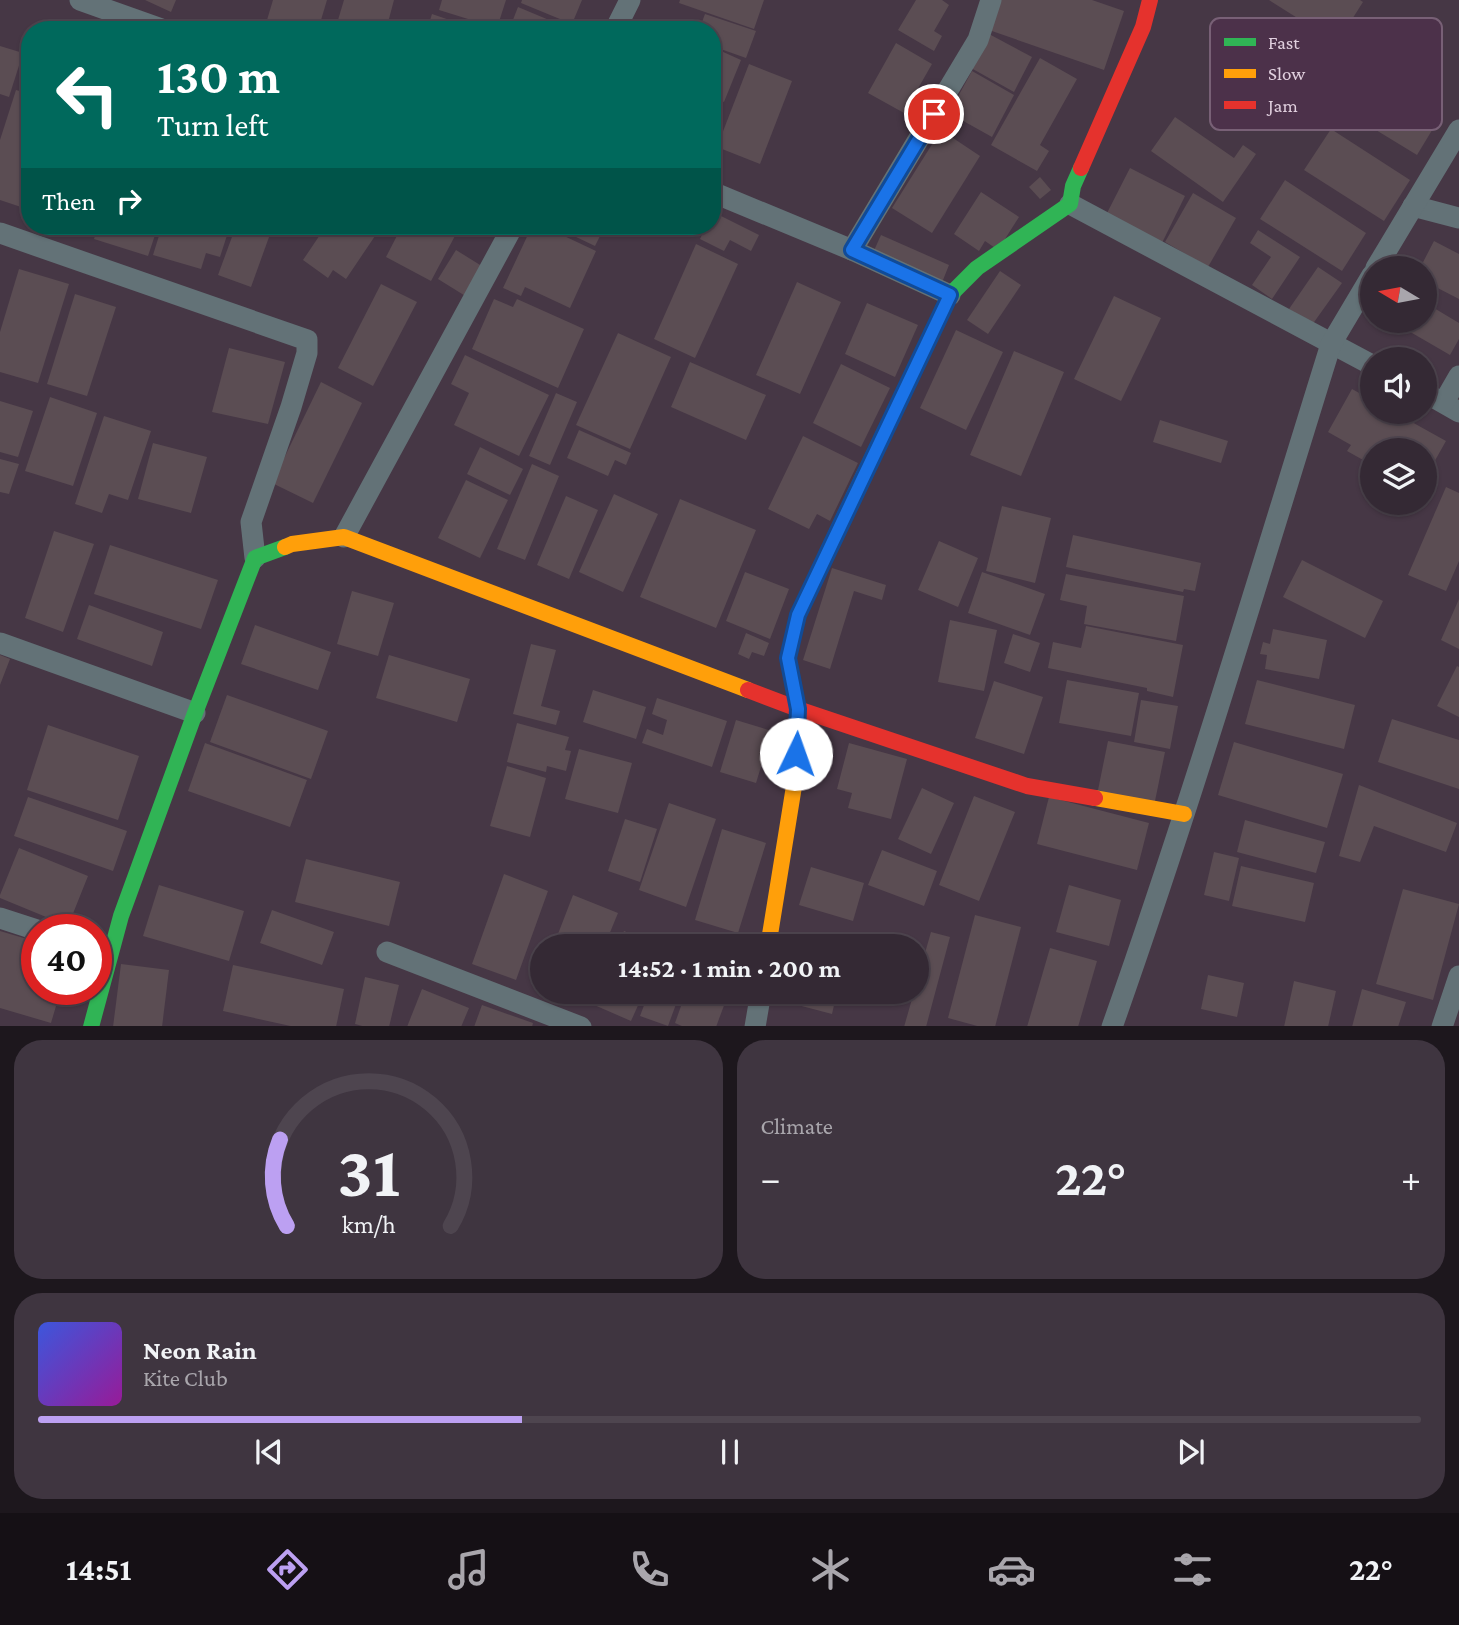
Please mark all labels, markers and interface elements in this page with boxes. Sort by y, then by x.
legend [1210,18,1442,130]
text: Fast [1268,32,1300,53]
icon: left [42,49,133,140]
text: 130 m [157,49,280,104]
text: Slow [1268,63,1305,84]
pin [904,84,964,144]
icon: arrive [915,95,953,133]
text: Jam [1266,95,1298,116]
text: Turn left [157,107,268,143]
icon: right [110,182,148,220]
text: Then [42,187,96,216]
north arrow [1360,256,1437,332]
map controls [1360,256,1437,515]
button: sound [1360,347,1437,424]
button: layers [1360,438,1437,515]
position arrow [759,717,833,791]
speed limit sign: 40 [21,914,112,1005]
text: 14:52 · 1 min · 200 m [618,954,841,983]
text: Climate [761,1113,833,1139]
text: 31 [337,1131,400,1212]
text: 22° [1055,1148,1127,1206]
text: − [761,1157,781,1199]
text: + [1401,1157,1421,1199]
text: km/h [341,1210,395,1237]
text: Neon Rain [143,1336,257,1365]
text: Kite Club [143,1365,228,1391]
icon: previous [250,1433,288,1471]
icon: pause [711,1433,749,1471]
icon: next [1172,1433,1210,1471]
icon: directions [263,1545,312,1594]
icon: music [444,1545,493,1594]
icon: phone [625,1545,674,1594]
icon: climate [806,1545,855,1594]
icon: car [987,1545,1036,1594]
icon: filters [1168,1545,1217,1594]
text: 14:51 [66,1551,132,1587]
text: 22° [1349,1551,1393,1587]

